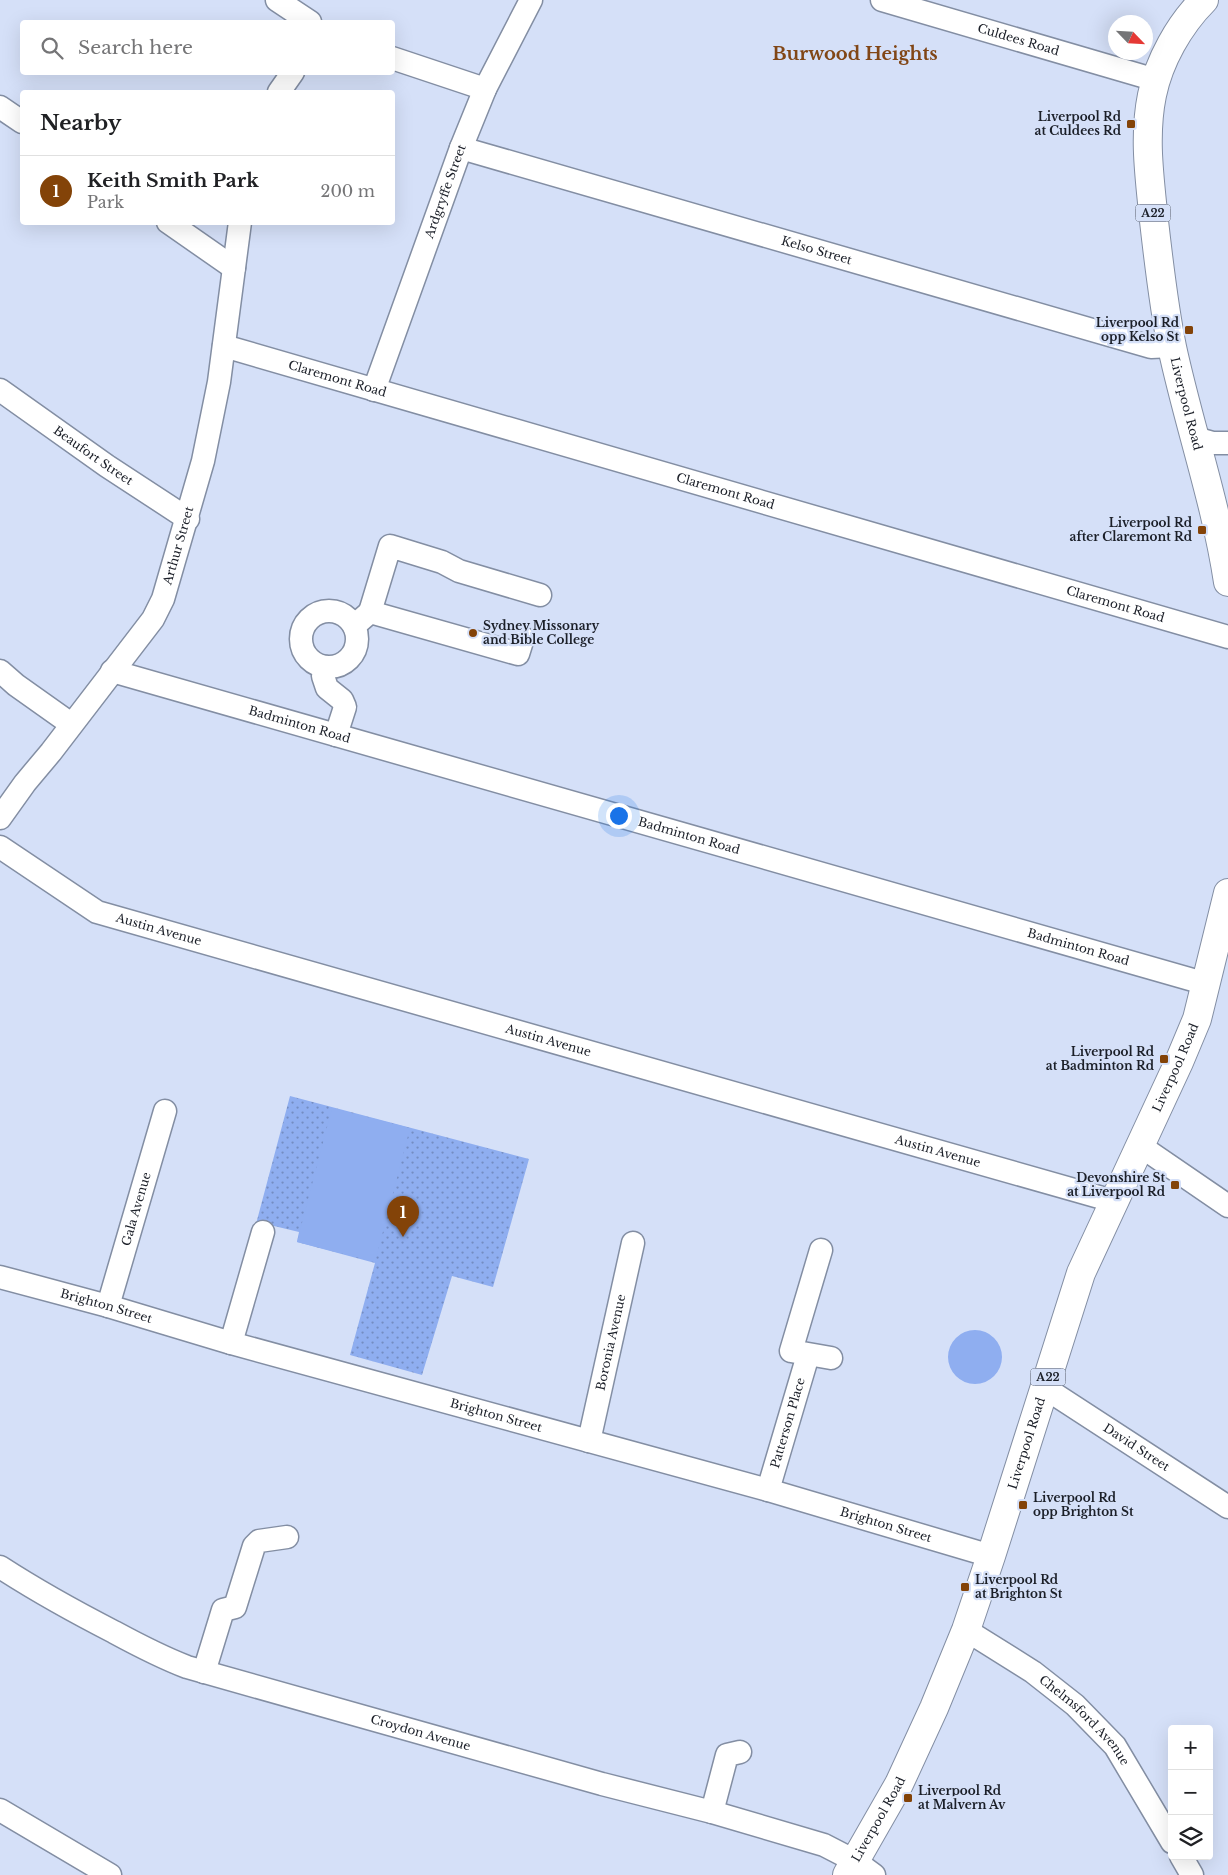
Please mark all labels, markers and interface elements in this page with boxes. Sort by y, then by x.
north arrow [1108,15,1153,60]
search box [20,20,395,75]
street label: Culdees Road [976,20,1061,58]
icon: search [38,34,66,62]
text: Search here [78,36,193,59]
district label: Burwood Heights [772,43,938,65]
place label: Liverpool Rd at Culdees Rd [1035,109,1122,138]
text: Nearby [40,110,121,136]
marker: Liverpool Rd at Culdees Rd [1125,118,1137,130]
street label: Ardgryffe Street [421,142,469,241]
text: Keith Smith Park [87,169,259,192]
text: 1 [53,181,59,201]
text: 200 m [321,181,375,201]
text: Park [87,192,124,212]
road number: A22 [1136,204,1170,222]
street label: Kelso Street [780,233,854,267]
place label: Liverpool Rd opp Kelso St [1096,315,1180,344]
marker: Liverpool Rd opp Kelso St [1183,324,1195,336]
street label: Liverpool Road [1167,356,1206,452]
street label: Claremont Road [287,357,388,400]
street label: Beaufort Street [51,422,136,488]
street label: Claremont Road [675,469,776,512]
street label: Arthur Street [159,504,197,587]
place label: Liverpool Rd after Claremont Rd [1070,515,1193,544]
marker: Liverpool Rd after Claremont Rd [1196,524,1208,536]
street label: Claremont Road [1065,583,1166,625]
place label: Sydney Missonary and Bible College [483,618,599,647]
marker: Sydney Missonary and Bible College [467,627,479,639]
street label: Badminton Road [247,702,352,746]
your location [606,803,632,829]
street label: Badminton Road [636,814,742,857]
street label: Austin Avenue [113,910,204,948]
street label: Badminton Road [1026,925,1131,968]
street label: Austin Avenue [503,1020,593,1059]
street label: Liverpool Road [1149,1021,1201,1114]
place label: Liverpool Rd at Badminton Rd [1046,1044,1155,1073]
marker: Liverpool Rd at Badminton Rd [1158,1053,1170,1065]
street label: Austin Avenue [893,1131,983,1170]
street label: Gala Avenue [118,1170,154,1248]
place label: Devonshire St at Liverpool Rd [1067,1170,1166,1199]
marker: Devonshire St at Liverpool Rd [1169,1179,1181,1191]
pin: 1 [387,1196,419,1237]
street label: Brighton Street [59,1286,154,1326]
street label: Boronia Avenue [592,1293,628,1392]
road number: A22 [1030,1368,1066,1385]
street label: Patterson Place [767,1376,808,1470]
street label: Brighton Street [448,1395,544,1435]
street label: Liverpool Road [1005,1395,1048,1491]
street label: David Street [1101,1420,1173,1474]
place label: Liverpool Rd opp Brighton St [1033,1490,1134,1519]
marker: Liverpool Rd opp Brighton St [1017,1499,1029,1511]
street label: Brighton Street [838,1504,934,1545]
place label: Liverpool Rd at Brighton St [975,1572,1063,1601]
marker: Liverpool Rd at Brighton St [959,1581,971,1593]
street label: Chelmsford Avenue [1036,1672,1133,1768]
street label: Croydon Avenue [369,1711,473,1754]
map controls [1168,1725,1213,1860]
button: + [1168,1725,1213,1770]
button: − [1168,1770,1213,1815]
street label: Liverpool Road [848,1774,908,1864]
place label: Liverpool Rd at Malvern Av [918,1783,1006,1812]
marker: Liverpool Rd at Malvern Av [902,1792,914,1804]
button: layers [1168,1815,1213,1860]

